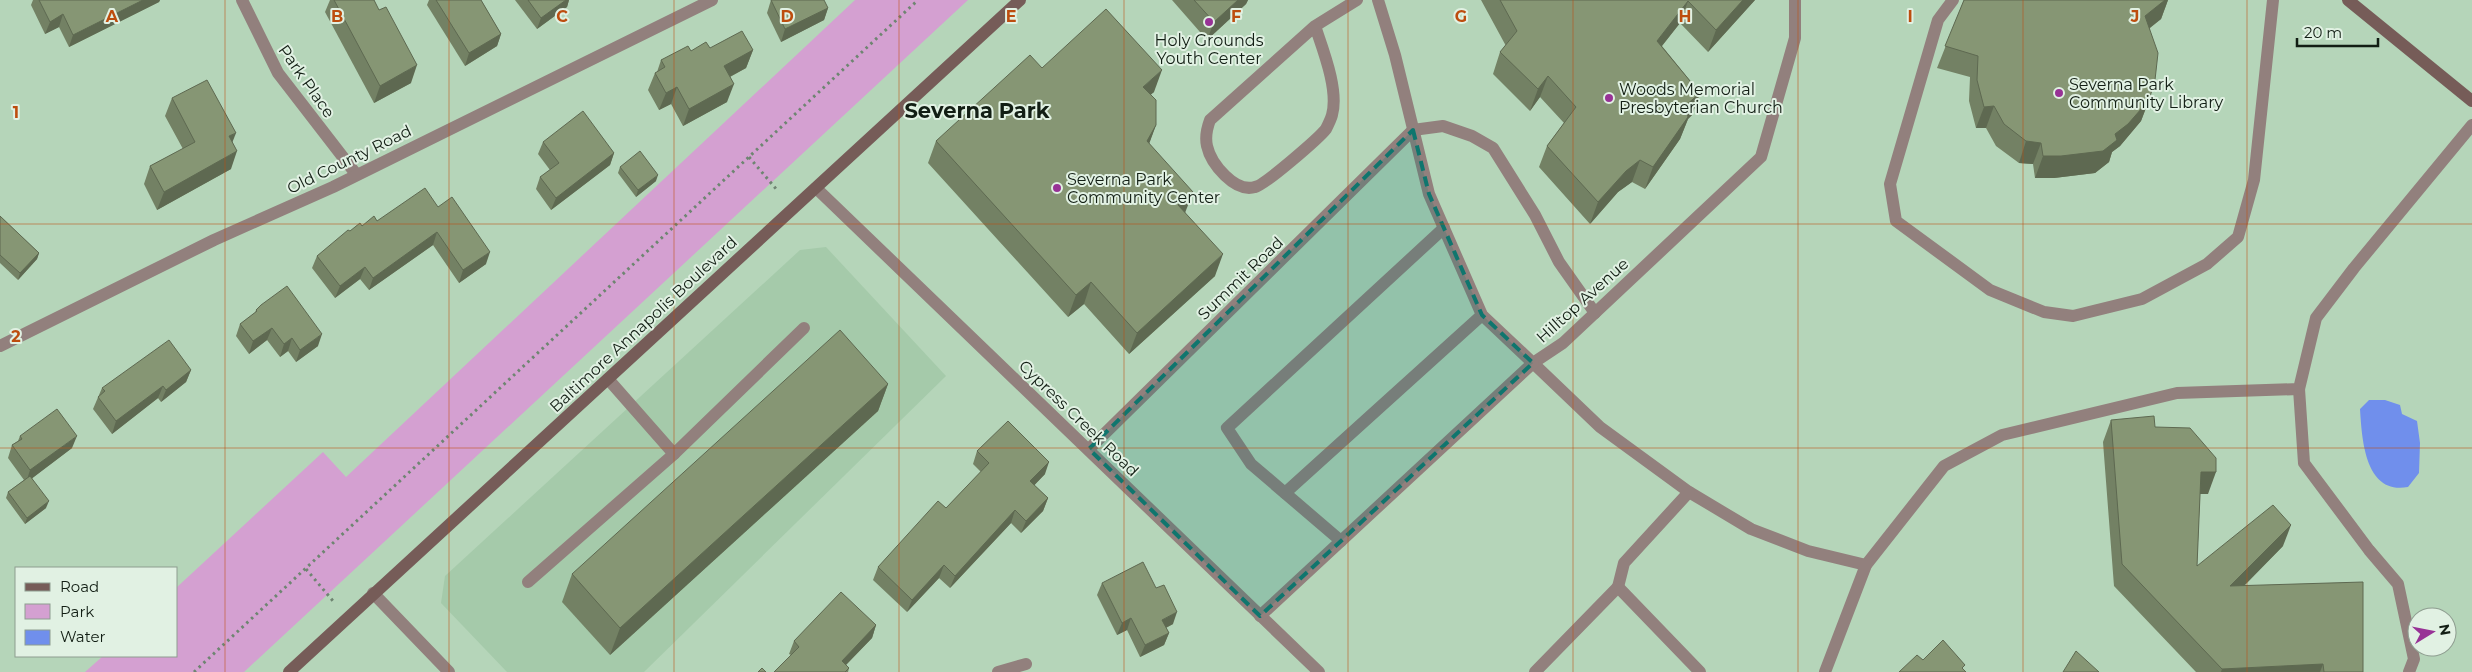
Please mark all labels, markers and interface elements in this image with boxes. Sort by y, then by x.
text: A [105,7,119,26]
text: B [331,7,343,26]
text: C [556,7,568,26]
text: D [780,7,794,26]
text: E [1006,7,1016,26]
text: F [1231,7,1241,26]
text: G [1455,7,1467,26]
text: H [1679,7,1691,26]
text: I [1907,7,1913,26]
text: J [2130,7,2139,26]
scale bar [2297,15,2378,47]
marker: Holy Grounds Youth Center [1203,16,1215,28]
text: 20 m [2304,23,2342,42]
place label: Holy Grounds Youth Center [1155,31,1264,68]
street label: Park Place [275,41,339,121]
place label: Severna Park Community Library [2069,75,2224,112]
place label: Woods Memorial Presbyterian Church [1619,80,1783,117]
marker: Severna Park Community Library [2053,87,2065,99]
marker: Woods Memorial Presbyterian Church [1603,92,1615,104]
district label: Severna Park [904,98,1050,123]
text: 1 [13,103,19,122]
street label: Old County Road [284,121,414,198]
place label: Severna Park Community Center [1067,170,1220,207]
marker: Severna Park Community Center [1051,182,1063,194]
street label: Baltimore Annapolis Boulevard [546,232,741,416]
street label: Summit Road [1194,233,1287,324]
street label: Hilltop Avenue [1532,254,1632,347]
text: 2 [11,327,21,346]
street label: Cypress Creek Road [1015,356,1142,480]
legend [15,567,178,657]
text: Road [60,577,99,596]
text: Park [60,602,94,621]
north arrow [2407,607,2457,657]
text: N [2435,623,2455,637]
text: Water [60,627,106,646]

